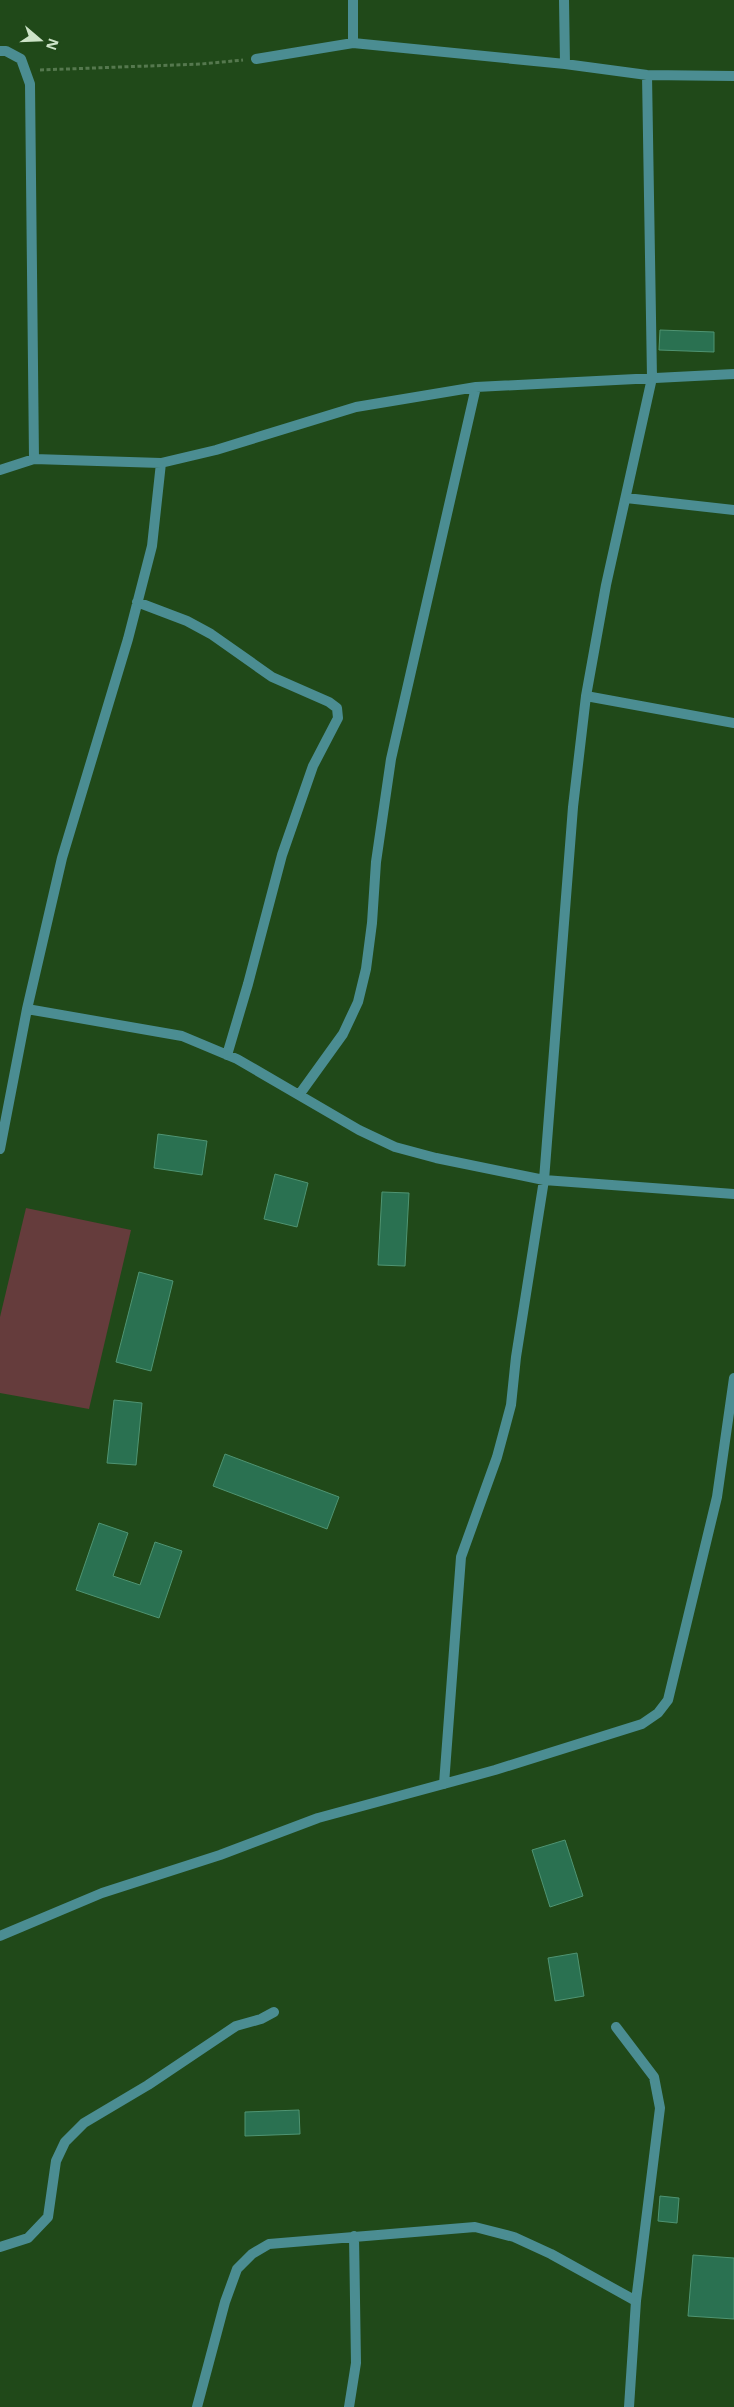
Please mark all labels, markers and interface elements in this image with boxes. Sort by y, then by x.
north arrow [15,15,65,65]
text: N [42,36,64,53]

